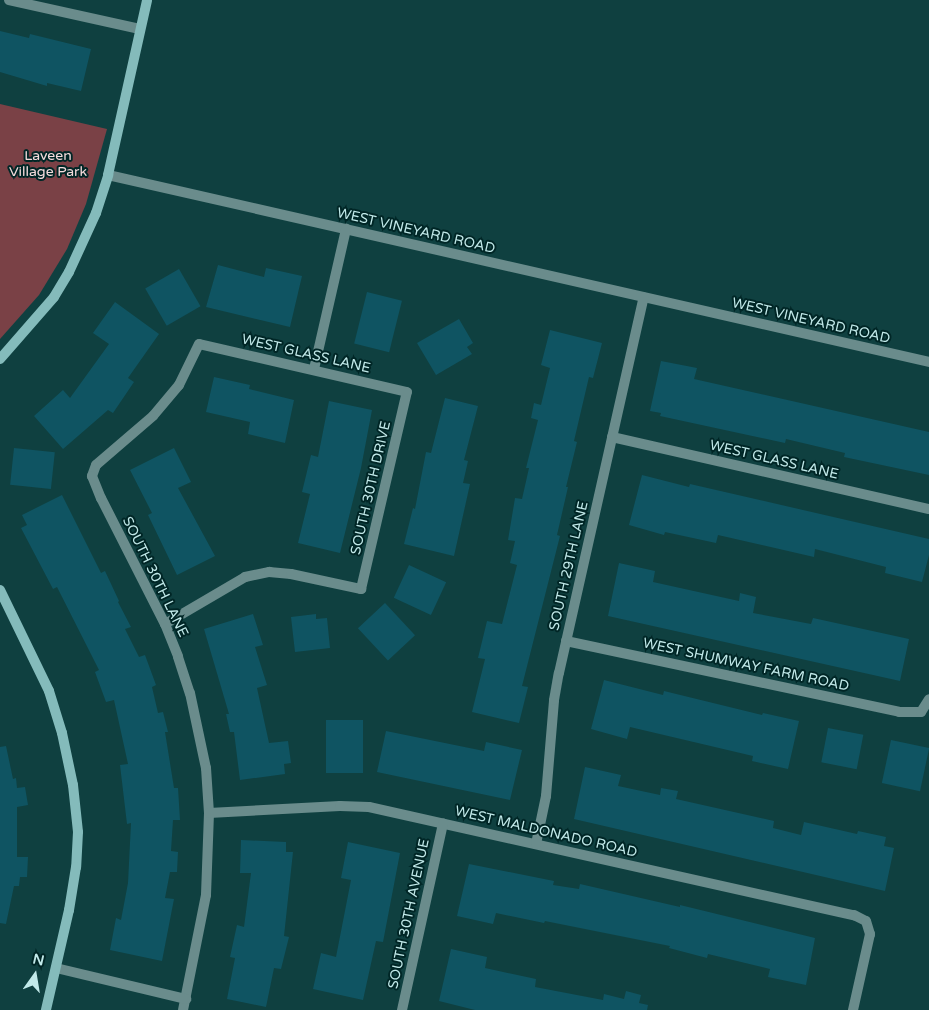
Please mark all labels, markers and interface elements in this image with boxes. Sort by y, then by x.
park label: Laveen Village Park [9,148,87,180]
street label: WEST VINEYARD ROAD [335,205,497,257]
street label: WEST VINEYARD ROAD [730,295,892,347]
street label: WEST GLASS LANE [240,331,372,377]
street label: SOUTH 30TH DRIVE [347,419,395,557]
street label: WEST GLASS LANE [708,437,840,483]
street label: SOUTH 29TH LANE [546,500,592,632]
street label: SOUTH 30TH LANE [119,514,191,640]
street label: WEST SHUMWAY FARM ROAD [641,635,851,695]
street label: WEST MALDONADO ROAD [453,803,639,861]
street label: SOUTH 30TH AVENUE [385,837,433,991]
north arrow [10,950,60,1000]
text: N [31,950,46,969]

